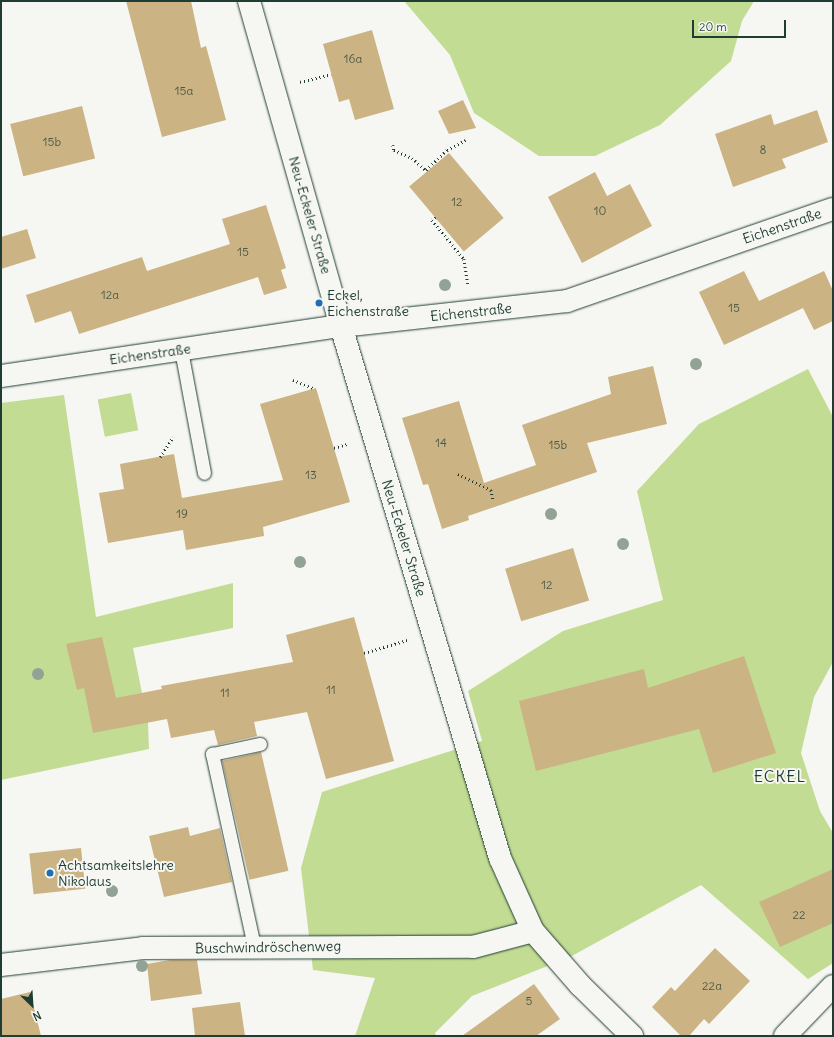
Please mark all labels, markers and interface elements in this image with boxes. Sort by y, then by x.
scale bar [694,12,788,38]
text: 20 m [699,19,727,34]
house number: 16a [344,52,362,66]
house number: 15a [175,84,193,98]
house number: 15b [43,135,61,149]
house number: 8 [760,143,766,157]
street label: Neu-Eckeler Straße [285,154,335,276]
house number: 12 [451,195,463,209]
house number: 10 [594,204,606,218]
street label: Eichenstraße [740,205,824,247]
house number: 15 [237,245,249,259]
place label: Eckel, Eichenstraße [327,287,409,320]
house number: 12a [101,288,119,302]
marker: Eckel, Eichenstraße [314,298,324,308]
street label: Eichenstraße [429,299,513,325]
house number: 15 [728,301,740,315]
street label: Eichenstraße [108,340,192,368]
house number: 14 [435,436,447,450]
house number: 15b [549,438,567,452]
house number: 13 [305,468,317,482]
street label: Neu-Eckeler Straße [378,477,430,599]
house number: 19 [176,507,188,521]
house number: 12 [541,578,553,592]
house number: 11 [326,683,336,697]
house number: 11 [220,686,230,700]
district label: ECKEL [754,766,806,786]
place label: Achtsamkeitslehre Nikolaus [58,857,174,890]
marker: Achtsamkeitslehre Nikolaus [45,868,55,878]
house number: 22 [792,908,806,922]
street label: Buschwindröschenweg [195,937,341,957]
house number: 22a [702,979,722,993]
north arrow [12,985,52,1025]
house number: 5 [526,994,532,1008]
text: N [31,1008,43,1024]

